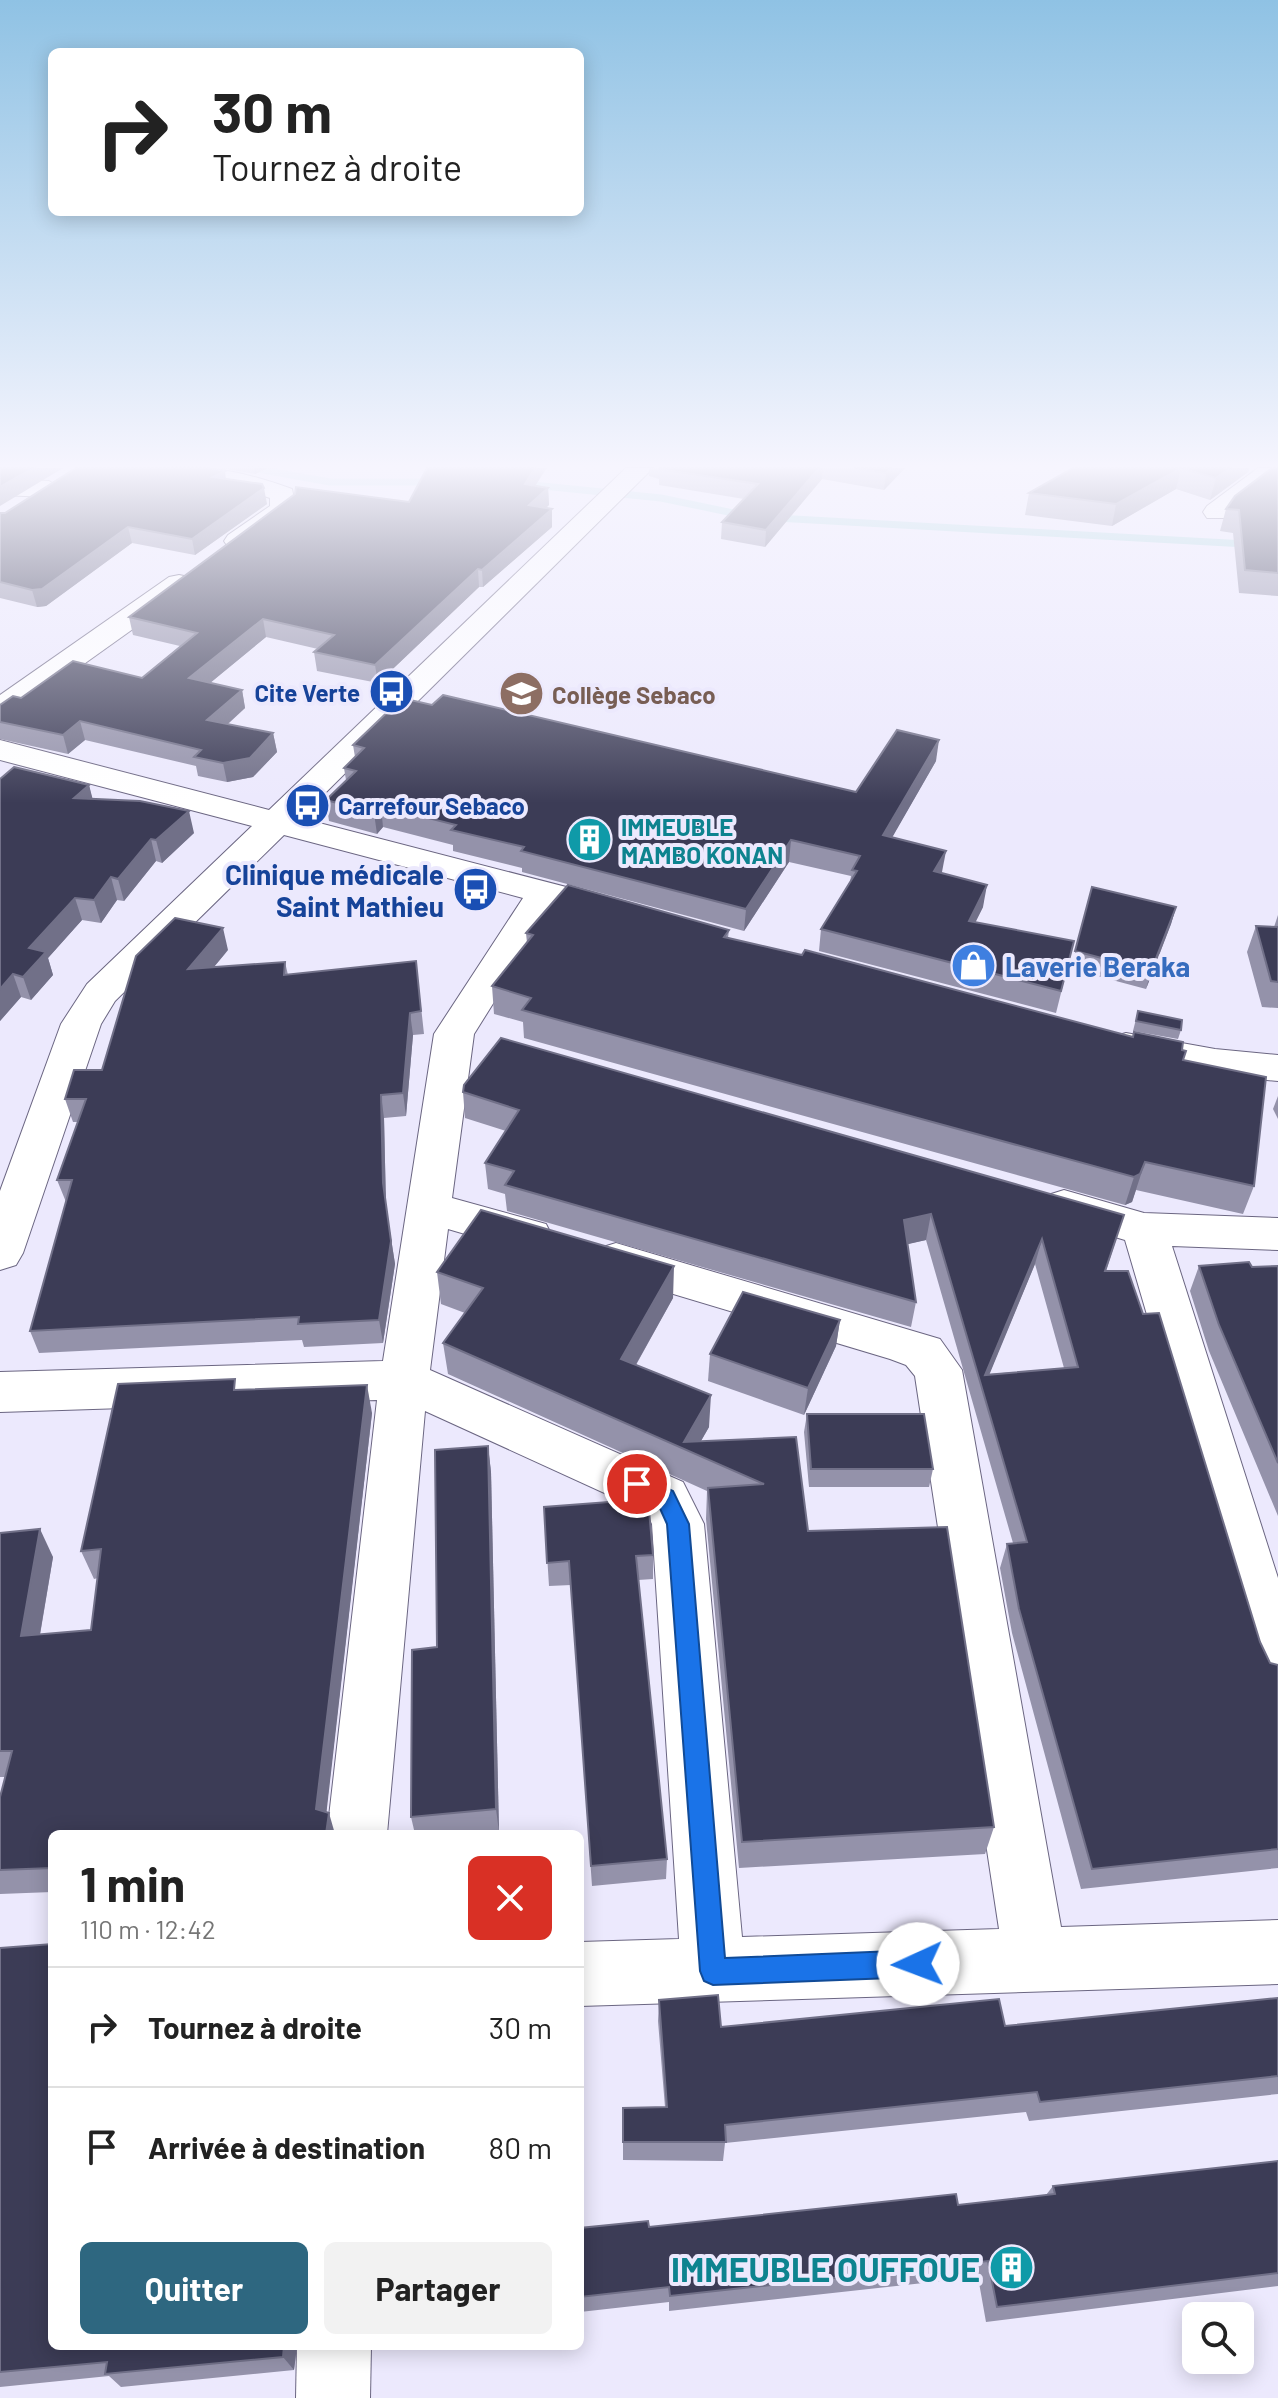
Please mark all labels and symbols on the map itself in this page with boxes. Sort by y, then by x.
bus stop icon: Cite Verte [367,668,415,716]
school or university icon: Collège Sebaco [497,670,545,718]
place label: Cite Verte [254,678,360,707]
place label: Collège Sebaco [552,680,716,709]
bus stop icon: Carrefour Sebaco [283,781,331,829]
place label: Carrefour Sebaco [338,791,525,820]
place label: IMMEUBLE MAMBO KONAN [621,812,783,869]
building icon: IMMEUBLE MAMBO KONAN [566,816,614,864]
place label: Clinique médicale Saint Mathieu [225,857,444,923]
bus stop icon: Clinique médicale Saint Mathieu [451,866,499,914]
shop icon: Laverie Beraka [950,942,998,990]
place label: Laverie Beraka [1005,949,1190,983]
pin [603,1450,671,1518]
position arrow [876,1922,960,2006]
building icon: IMMEUBLE OUFFOUE [987,2244,1035,2292]
place label: IMMEUBLE OUFFOUE [671,2248,980,2289]

